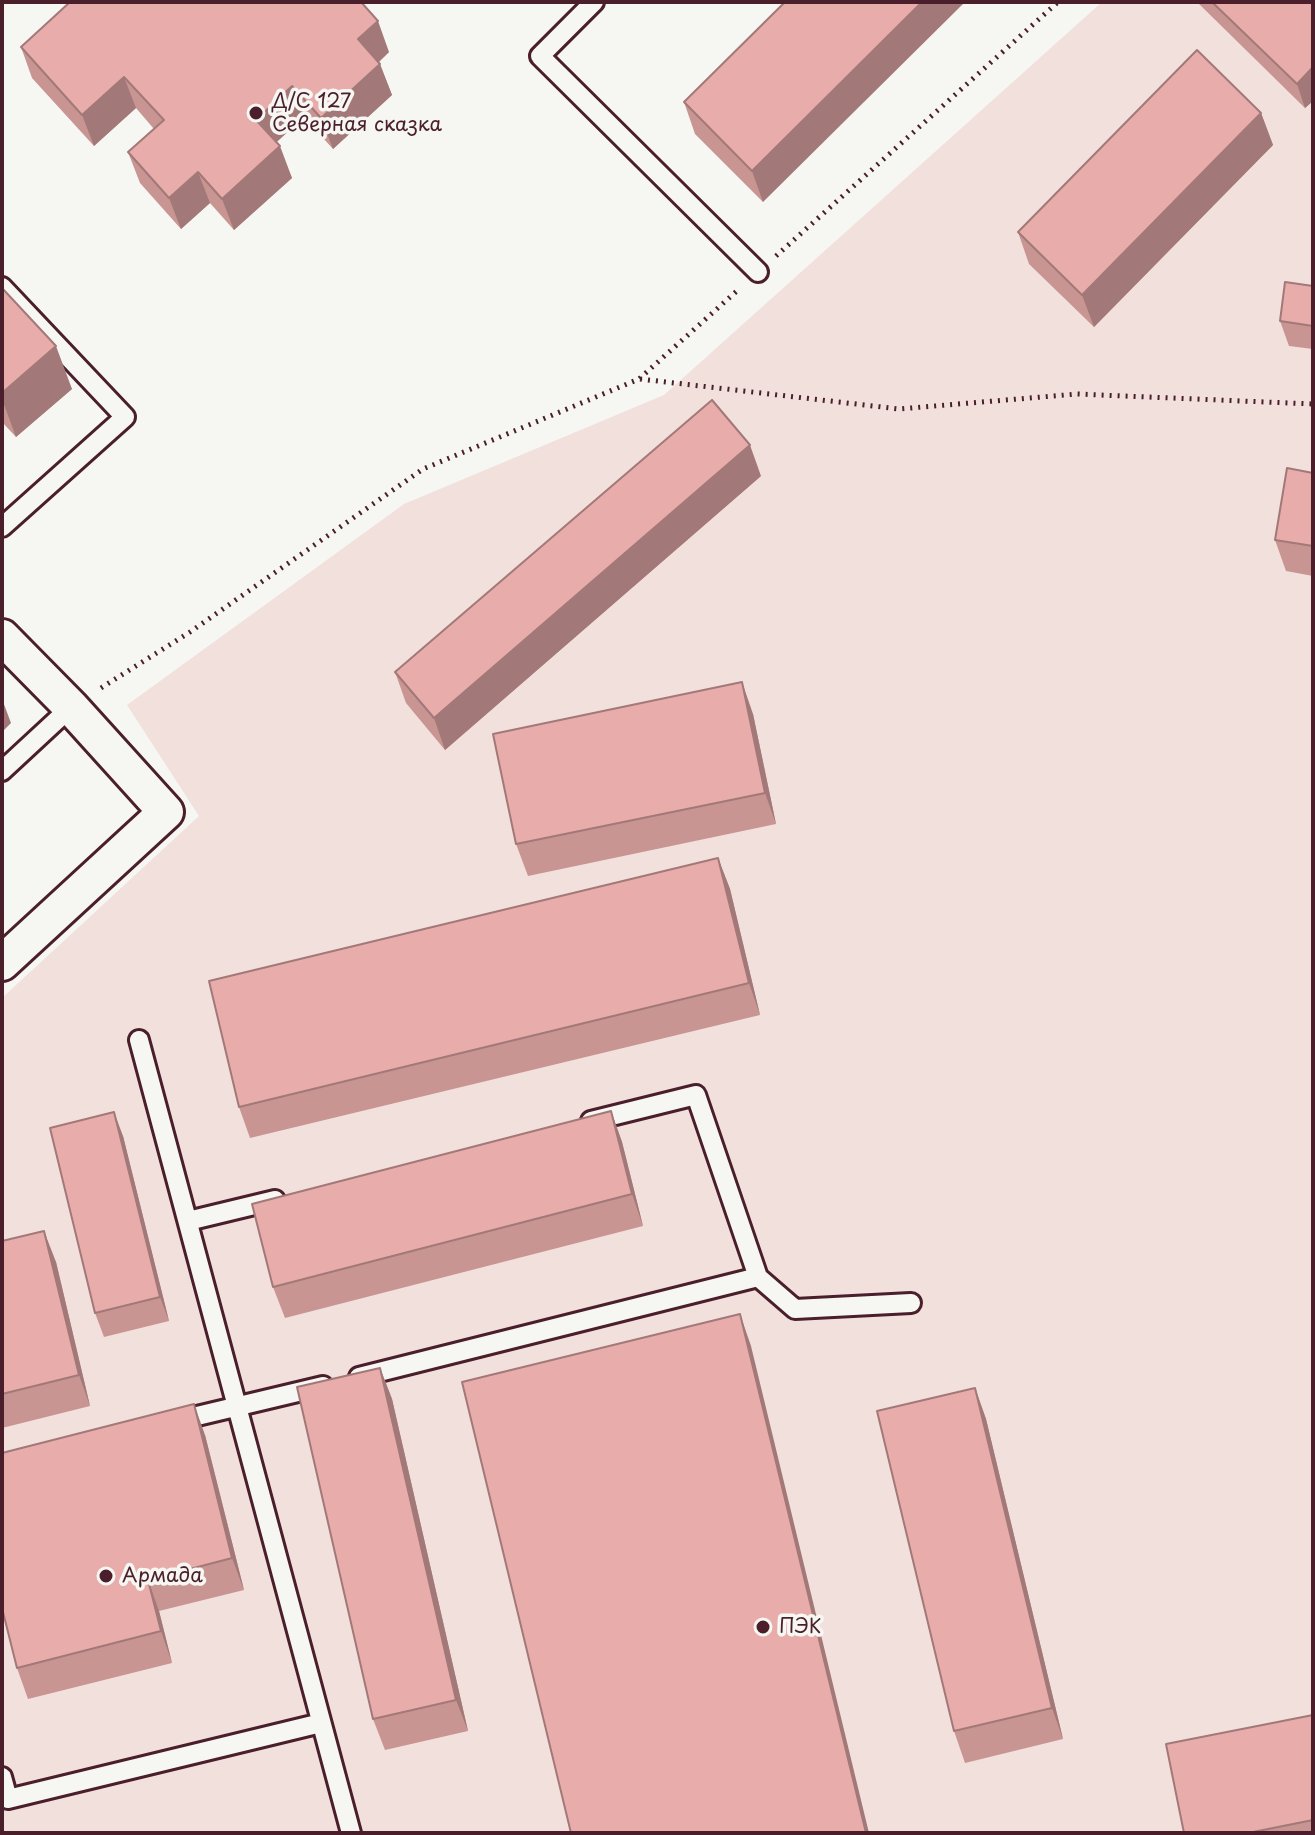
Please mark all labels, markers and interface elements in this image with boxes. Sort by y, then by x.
place label: Д/С 127 Северная сказка [272,90,442,137]
marker: Д/С 127 Северная сказка [247,104,265,122]
place label: Армада [122,1564,203,1588]
marker: Армада [97,1567,115,1585]
place label: ПЭК [779,1615,821,1639]
marker: ПЭК [754,1618,772,1636]

